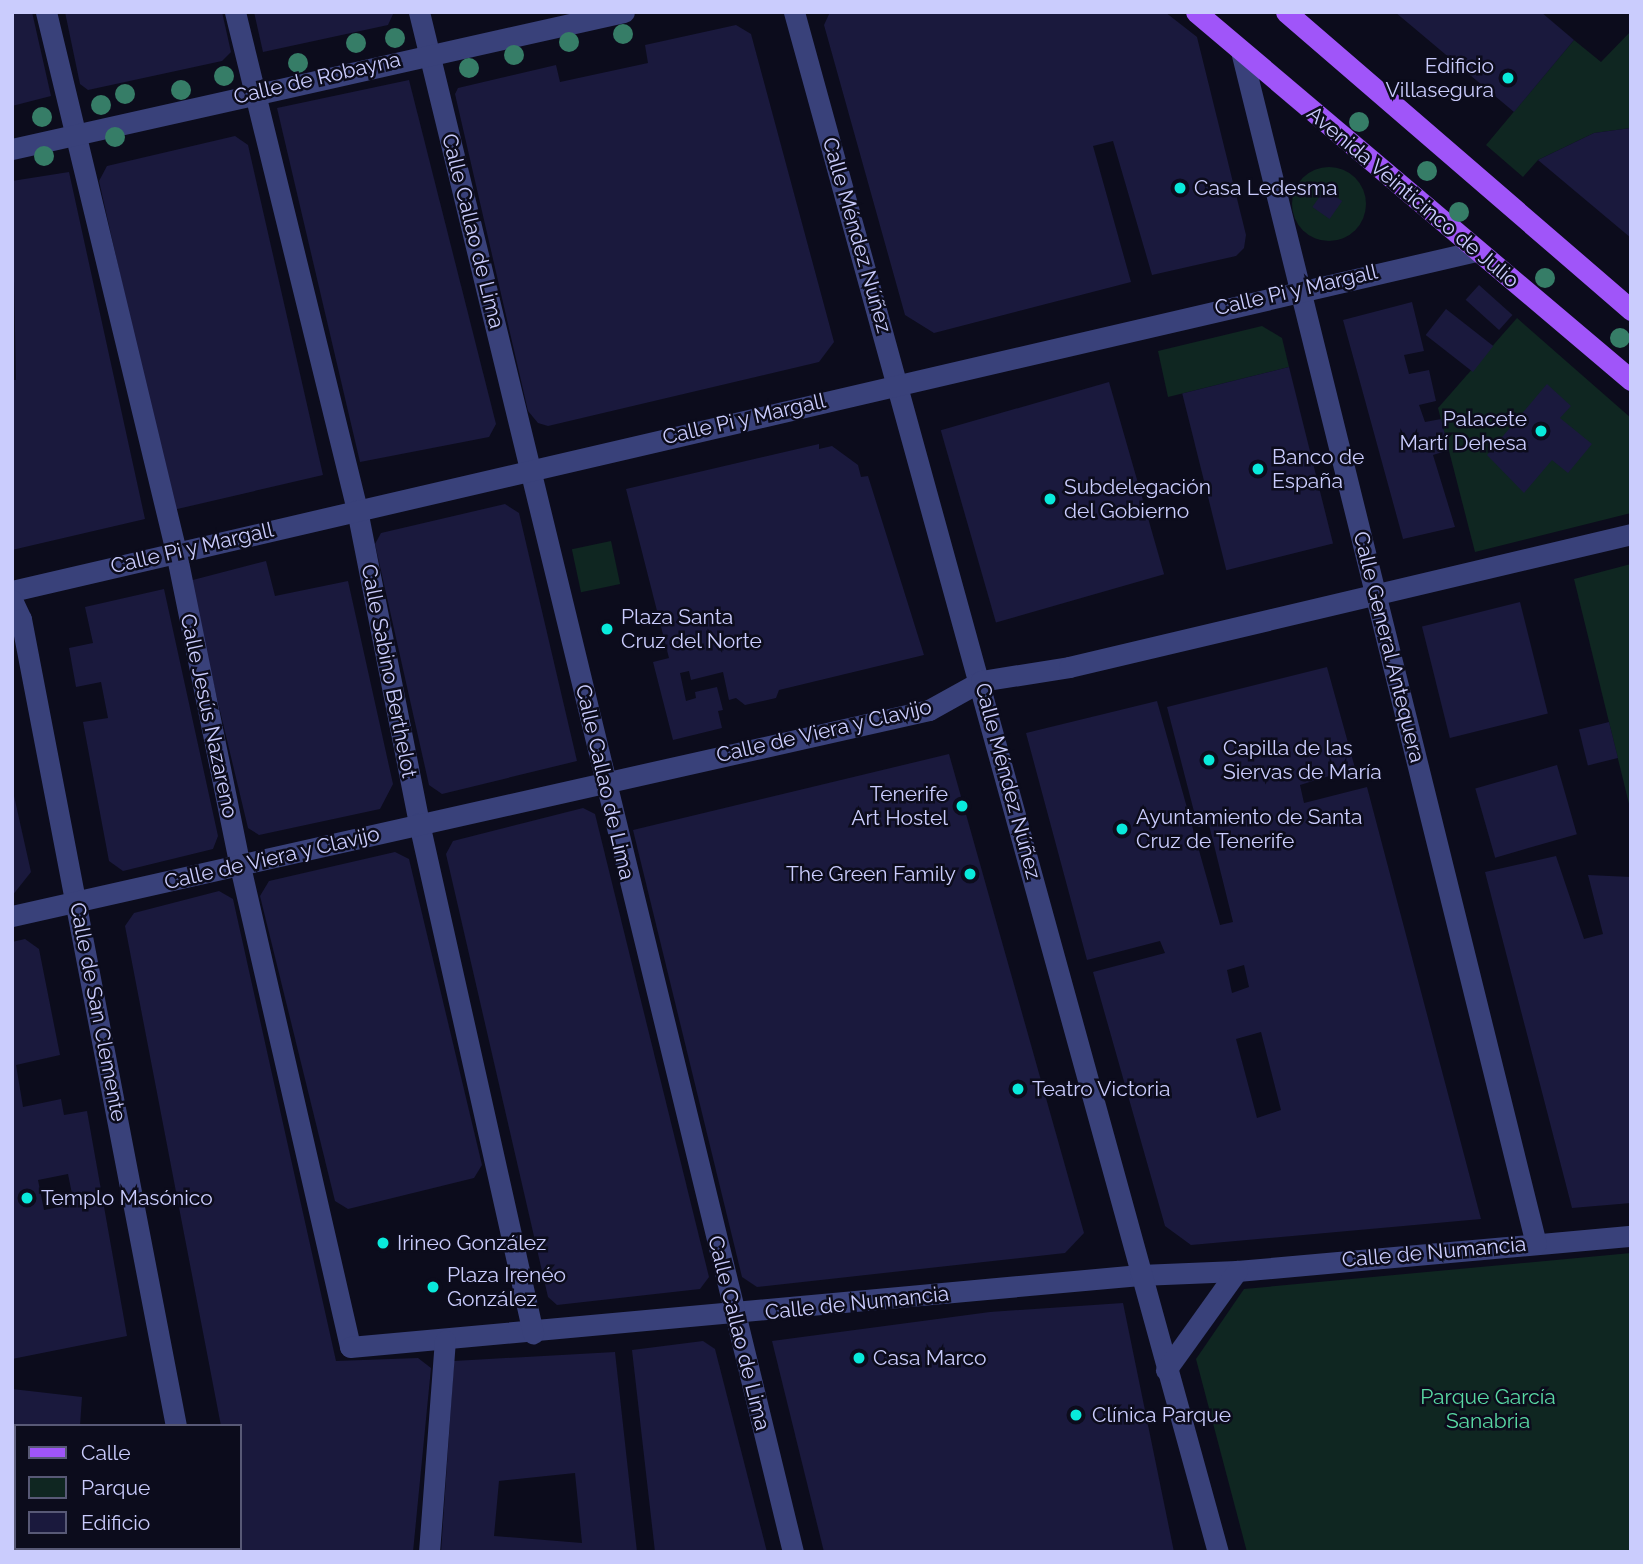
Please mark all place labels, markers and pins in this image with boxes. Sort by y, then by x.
place label: Edificio Villasegura [1386,53,1494,103]
marker: Edificio Villasegura [1500,70,1516,86]
place label: Casa Ledesma [1194,175,1337,201]
marker: Casa Ledesma [1172,180,1188,196]
place label: Palacete Martí Dehesa [1399,406,1527,456]
marker: Palacete Martí Dehesa [1533,423,1549,439]
place label: Banco de España [1272,444,1364,494]
marker: Banco de España [1250,461,1266,477]
place label: Subdelegación del Gobierno [1064,474,1211,524]
marker: Subdelegación del Gobierno [1042,491,1058,507]
place label: Plaza Santa Cruz del Norte [621,604,762,654]
marker: Plaza Santa Cruz del Norte [599,621,615,637]
place label: Capilla de las Siervas de María [1223,735,1382,785]
marker: Capilla de las Siervas de María [1201,752,1217,768]
place label: Tenerife Art Hostel [851,781,948,831]
marker: Tenerife Art Hostel [954,798,970,814]
place label: Ayuntamiento de Santa Cruz de Tenerife [1136,804,1363,854]
marker: Ayuntamiento de Santa Cruz de Tenerife [1114,821,1130,837]
place label: The Green Family [786,861,956,887]
marker: The Green Family [962,866,978,882]
place label: Teatro Victoria [1032,1076,1171,1102]
marker: Teatro Victoria [1010,1081,1026,1097]
place label: Templo Masónico [41,1185,213,1211]
marker: Templo Masónico [19,1190,35,1206]
place label: Irineo González [397,1230,546,1256]
marker: Irineo González [375,1235,391,1251]
place label: Plaza Irenéo González [447,1262,566,1312]
marker: Plaza Irenéo González [425,1279,441,1295]
place label: Casa Marco [873,1345,987,1371]
marker: Casa Marco [851,1350,867,1366]
place label: Clínica Parque [1092,1402,1231,1428]
marker: Clínica Parque [1066,1405,1086,1425]

